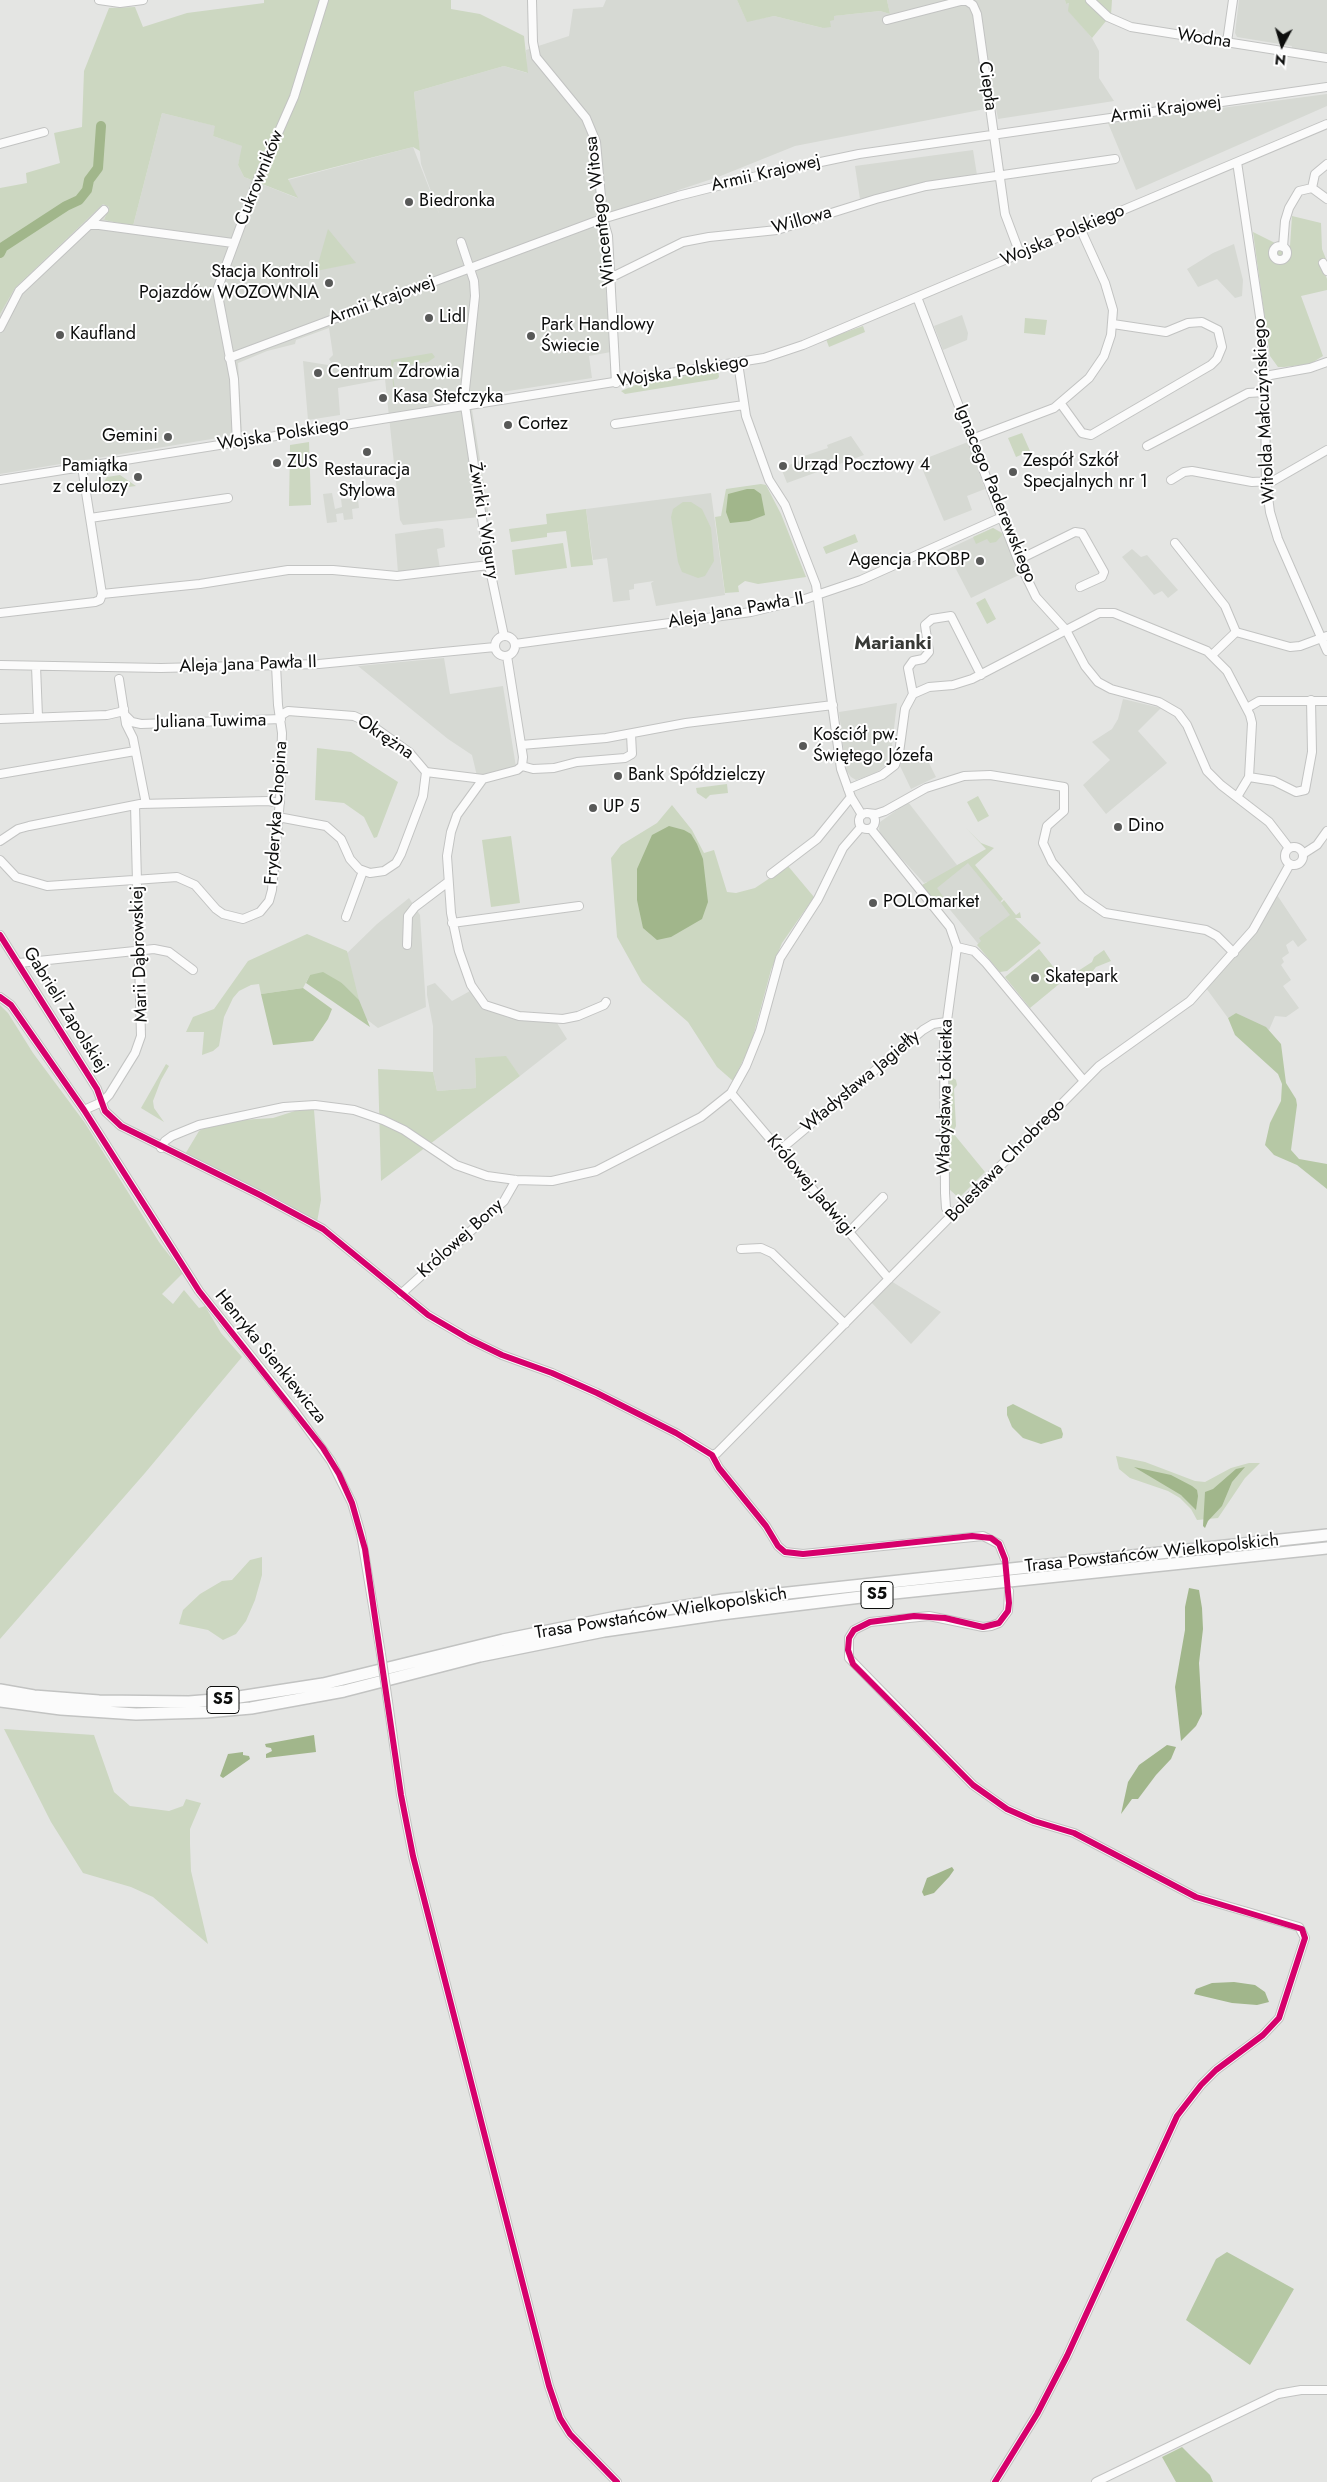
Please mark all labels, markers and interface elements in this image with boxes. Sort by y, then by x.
north arrow [1257,20,1307,70]
street label: Wodna [1175,25,1233,53]
text: N [1274,49,1287,70]
street label: Ciepła [973,60,1001,112]
street label: Armii Krajowej [1109,92,1223,128]
street label: Cukrowników [231,127,289,229]
street label: Wincentego Witosa [581,135,621,287]
street label: Armii Krajowej [709,151,823,197]
place label: Biedronka [419,191,495,213]
marker: Biedronka [403,196,415,208]
street label: Wojska Polskiego [998,200,1128,272]
street label: Willowa [770,202,834,240]
place label: Stacja Kontroli Pojazdów WOZOWNIA [139,262,319,304]
street label: Armii Krajowej [326,272,438,330]
marker: Stacja Kontroli Pojazdów WOZOWNIA [323,277,335,289]
place label: Lidl [439,307,466,329]
marker: Lidl [423,312,435,324]
place label: Park Handlowy Świecie [541,315,654,358]
street label: Witolda Małcużyńskiego [1249,318,1281,504]
place label: Kaufland [70,324,136,346]
marker: Kaufland [54,329,66,341]
marker: Park Handlowy Świecie [525,330,537,342]
street label: Wojska Polskiego [616,351,750,393]
place label: Centrum Zdrowia [328,362,460,384]
marker: Centrum Zdrowia [312,367,324,379]
place label: Kasa Stefczyka [393,387,503,409]
marker: Kasa Stefczyka [377,392,389,404]
street label: Ignacego Paderewskiego [949,402,1041,586]
street label: Wojska Polskiego [216,414,350,456]
place label: Cortez [518,414,568,436]
marker: Cortez [502,419,514,431]
place label: Gemini [102,426,158,448]
marker: Gemini [162,431,174,443]
marker: Restauracja Stylowa [361,446,373,458]
place label: Zespół Szkół Specjalnych nr 1 [1023,451,1148,494]
place label: ZUS [287,452,318,474]
place label: Urząd Pocztowy 4 [793,455,930,477]
place label: Pamiątka z celulozy [53,456,128,498]
marker: ZUS [271,457,283,469]
place label: Restauracja Stylowa [324,460,410,502]
marker: Urząd Pocztowy 4 [777,460,789,472]
street label: Żwirki i Wigury [463,461,503,581]
marker: Zespół Szkół Specjalnych nr 1 [1007,466,1019,478]
marker: Pamiątka z celulozy [132,471,144,483]
place label: Agencja PKOBP [849,550,970,572]
marker: Agencja PKOBP [974,555,986,567]
street label: Aleja Jana Pawła II [666,588,806,634]
district label: Marianki [854,633,932,655]
street label: Aleja Jana Pawła II [179,652,317,678]
street label: Juliana Tuwima [155,710,267,734]
street label: Okrężna [353,711,417,765]
place label: Kościół pw. Świętego Józefa [813,725,933,768]
street label: Fryderyka Chopina [261,740,293,886]
marker: Kościół pw. Świętego Józefa [797,740,809,752]
place label: Bank Spółdzielczy [628,765,765,787]
marker: Bank Spółdzielczy [612,770,624,782]
place label: UP 5 [603,797,640,819]
marker: UP 5 [587,802,599,814]
place label: Dino [1128,816,1164,838]
marker: Dino [1112,821,1124,833]
street label: Marii Dąbrowskiej [127,885,153,1023]
place label: POLOmarket [883,892,979,914]
marker: POLOmarket [867,897,879,909]
street label: Gabrieli Zapolskiej [18,943,112,1077]
place label: Skatepark [1045,967,1118,989]
marker: Skatepark [1029,972,1041,984]
street label: Władysława Łokietka [934,1019,958,1175]
street label: Władysława Jagiełły [797,1026,925,1138]
street label: Bolesława Chrobrego [942,1095,1070,1227]
street label: Królowej Jadwigi [761,1131,859,1241]
street label: Królowej Bony [414,1195,508,1283]
street label: Henryka Sienkiewicza [210,1286,330,1428]
street label: Trasa Powstańców Wielkopolskich [1024,1530,1280,1578]
road number: S5 [861,1582,893,1608]
street label: Trasa Powstańców Wielkopolskich [533,1583,789,1645]
road number: S5 [207,1686,239,1714]

